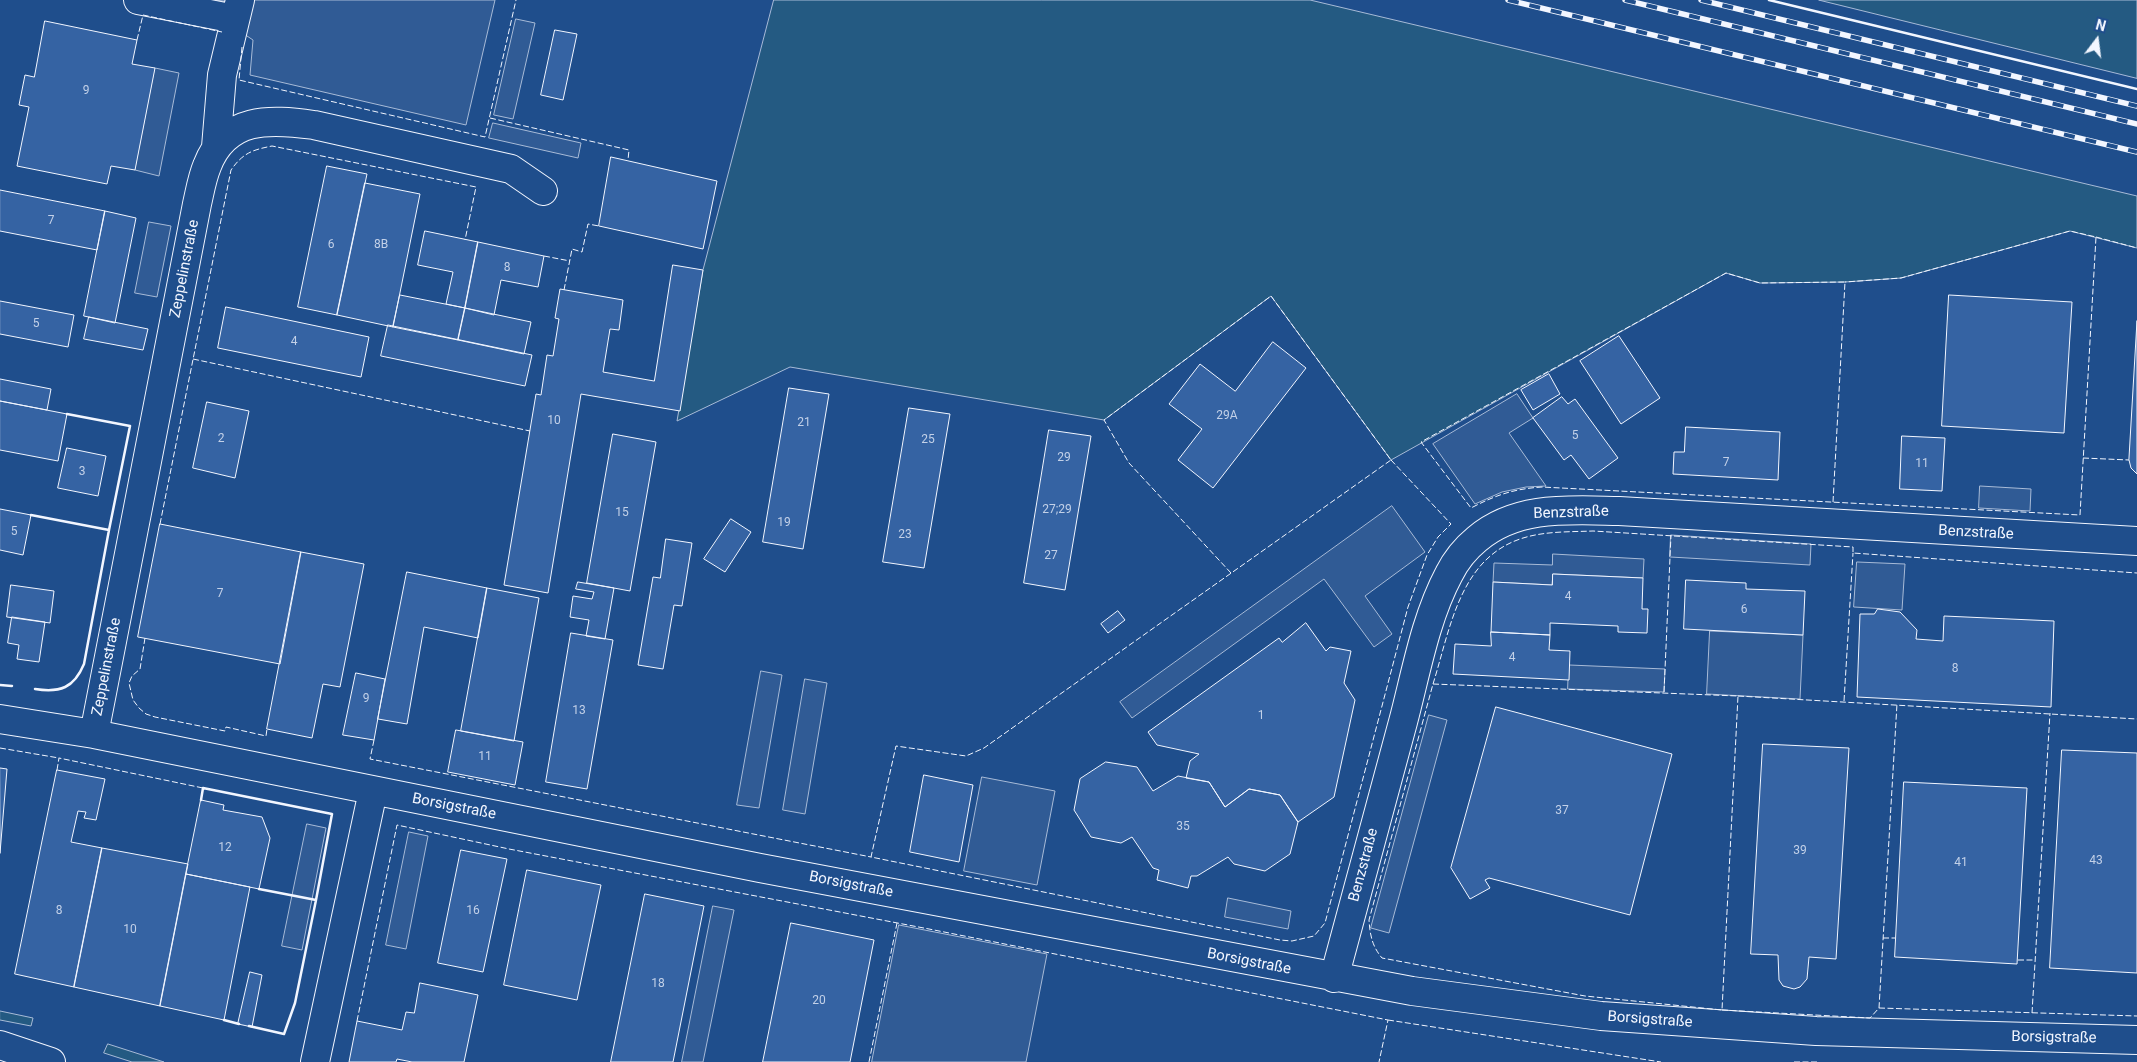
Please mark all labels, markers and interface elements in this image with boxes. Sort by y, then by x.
north arrow [2072,15,2122,65]
text: N [2094,17,2108,35]
house number: 9 [83,84,89,98]
house number: 7 [48,214,54,228]
street label: Zeppelinstraße [167,218,203,320]
house number: 6 [328,238,334,252]
house number: 8B [374,238,388,252]
house number: 8 [504,261,510,275]
house number: 5 [33,317,39,331]
house number: 4 [291,335,297,349]
house number: 29A [1216,409,1238,423]
house number: 10 [547,414,561,428]
house number: 21 [797,416,811,430]
house number: 5 [1572,429,1578,443]
house number: 2 [218,432,224,446]
house number: 25 [921,433,935,447]
house number: 29 [1057,451,1071,465]
house number: 7 [1723,456,1729,470]
house number: 11 [1915,457,1929,471]
house number: 3 [79,465,85,479]
house number: 27;29 [1042,503,1072,517]
street label: Benzstraße [1533,503,1609,523]
house number: 15 [615,506,629,520]
house number: 19 [777,516,791,530]
street label: Benzstraße [1938,522,2014,544]
house number: 5 [11,525,17,539]
house number: 23 [898,528,912,542]
house number: 27 [1044,549,1058,563]
house number: 7 [217,587,223,601]
house number: 4 [1565,590,1571,604]
house number: 6 [1741,603,1747,617]
street label: Zeppelinstraße [89,616,125,718]
house number: 4 [1509,651,1515,665]
house number: 8 [1952,662,1958,676]
house number: 9 [363,692,369,706]
house number: 13 [572,704,586,718]
house number: 1 [1258,709,1264,723]
house number: 11 [478,750,492,764]
street label: Borsigstraße [410,790,498,824]
house number: 37 [1555,804,1569,818]
house number: 35 [1176,820,1190,834]
street label: Benzstraße [1346,826,1382,904]
house number: 12 [218,841,232,855]
house number: 39 [1793,844,1807,858]
house number: 43 [2089,854,2103,868]
house number: 41 [1954,856,1968,870]
street label: Borsigstraße [807,868,895,902]
house number: 8 [56,904,62,918]
house number: 16 [466,904,480,918]
house number: 10 [123,923,137,937]
street label: Borsigstraße [1205,945,1293,979]
house number: 18 [651,977,665,991]
house number: 20 [812,994,826,1008]
street label: Borsigstraße [1607,1008,1693,1032]
street label: Borsigstraße [2011,1028,2097,1048]

